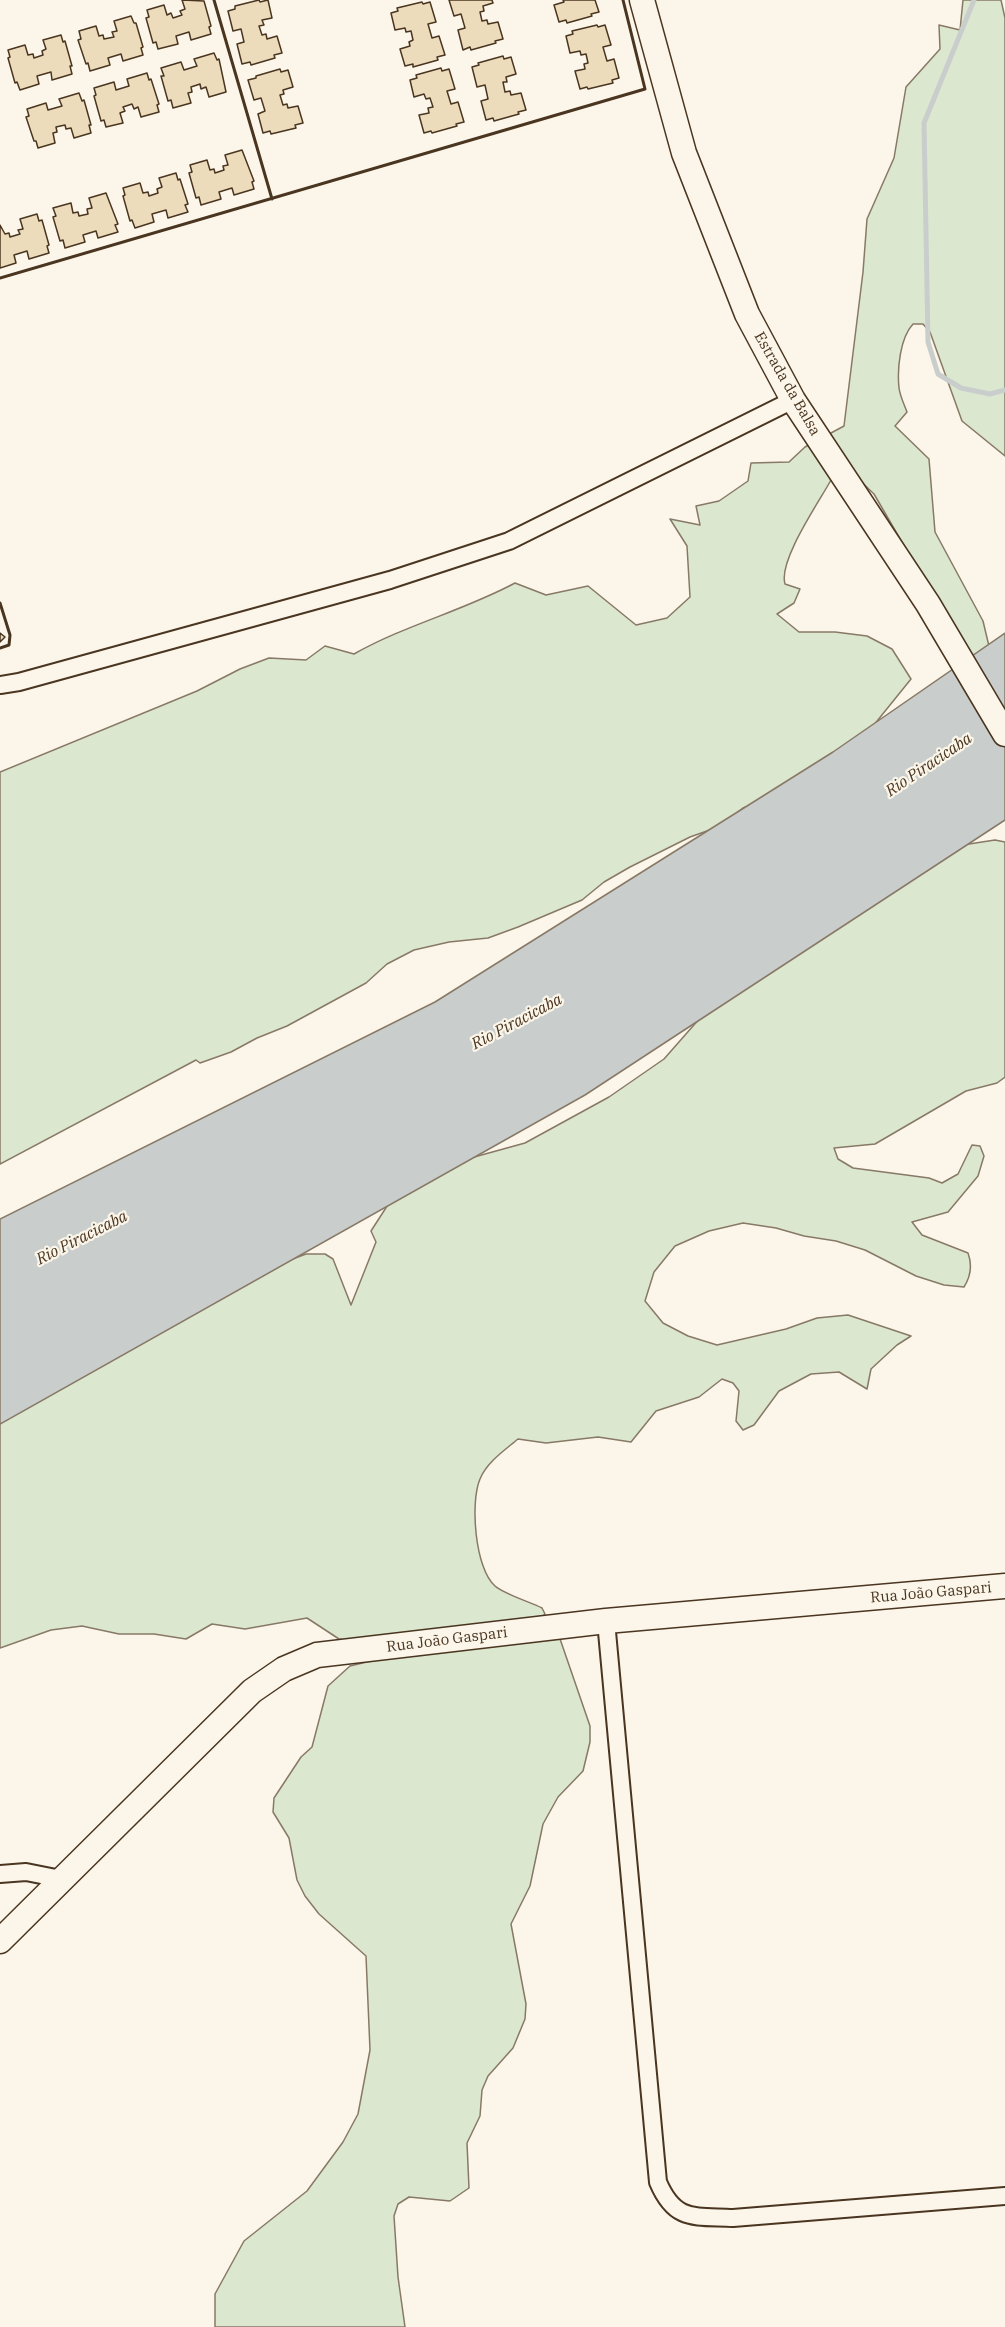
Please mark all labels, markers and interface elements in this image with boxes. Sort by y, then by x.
street label: Estrada da Balsa [750,329,824,439]
water label: Rio Piracicaba [882,729,976,801]
water label: Rio Piracicaba [468,990,566,1054]
water label: Rio Piracicaba [33,1207,131,1269]
street label: Rua João Gaspari [870,1579,992,1607]
street label: Rua João Gaspari [385,1624,509,1656]

